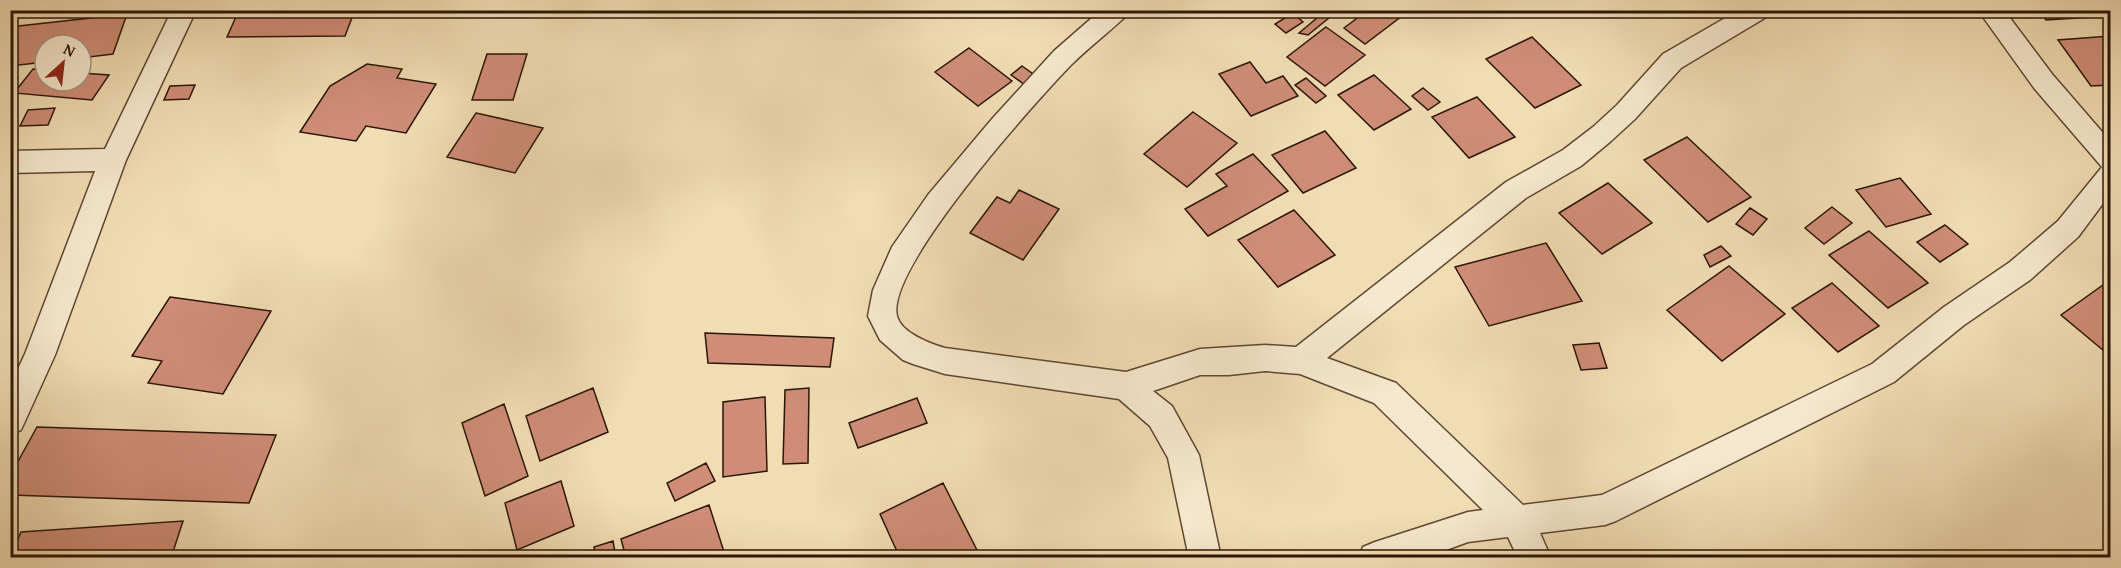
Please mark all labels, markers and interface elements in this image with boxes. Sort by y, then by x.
north arrow [33,33,93,93]
text: N [60,37,80,63]

